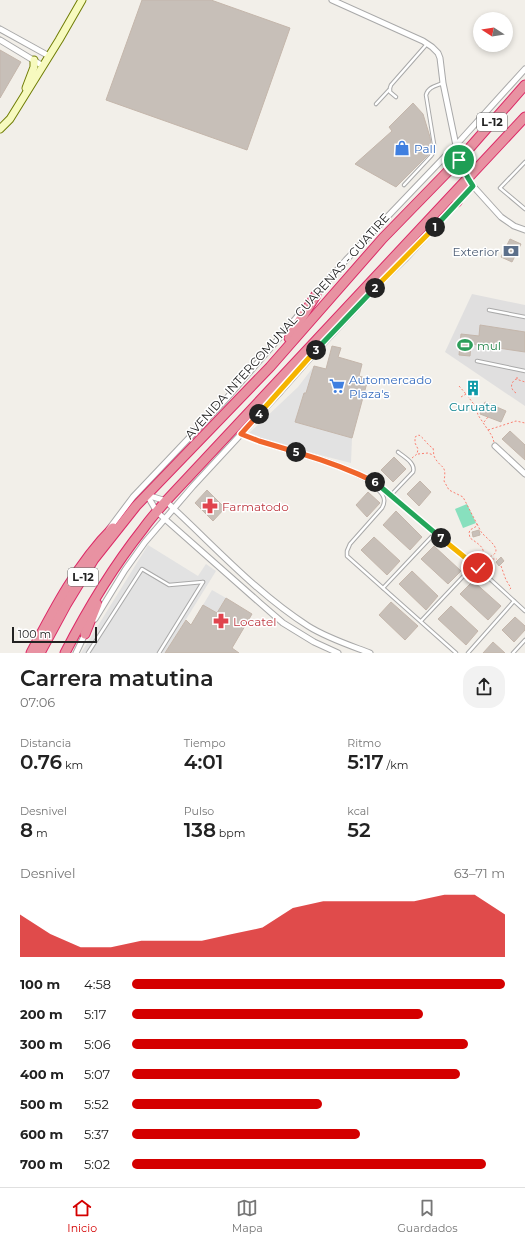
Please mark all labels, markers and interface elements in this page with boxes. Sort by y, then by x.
north arrow [473,12,513,52]
map controls [473,12,513,52]
road number: L-12 [477,113,507,131]
shop icon: Pall [393,139,411,157]
place label: Pall [414,141,436,156]
pin [442,143,476,177]
icon: arrive [448,149,470,171]
street label: AVENIDA INTERCOMUNAL GUARENAS - GUATIRE [182,210,392,442]
pin: 1 [425,217,445,237]
text: 1 [433,220,437,234]
bank icon: Exterior [502,242,520,260]
place label: Exterior [453,244,499,259]
pin: 2 [365,278,385,298]
text: 2 [372,281,378,295]
sports icon: mul [456,336,474,354]
place label: mul [477,338,501,353]
pin: 3 [306,340,326,360]
text: 3 [313,343,319,357]
place label: Automercado Plaza's [349,372,432,401]
supermarket icon: Automercado Plaza's [328,377,346,395]
building icon: Curuata [464,379,482,397]
place label: Curuata [449,399,497,414]
pin: 4 [249,404,269,424]
text: 4 [255,407,263,421]
pin: 5 [286,442,306,462]
text: 5 [293,445,299,459]
pin: 6 [365,472,385,492]
text: 6 [371,475,379,489]
pharmacy icon: Farmatodo [201,497,219,515]
place label: Farmatodo [222,499,289,514]
pin: 7 [431,528,451,548]
text: 7 [438,531,444,545]
pin [461,551,495,585]
icon: check [467,557,489,579]
road number: L-12 [68,568,98,586]
pharmacy icon: Locatel [212,612,230,630]
place label: Locatel [233,614,276,629]
scale bar [12,625,97,644]
text: 100 m [18,627,51,641]
text: Carrera matutina [20,665,214,692]
button: share [463,666,505,708]
text: 07:06 [20,694,55,710]
text: Distancia [20,736,71,750]
text: Tiempo [184,736,226,750]
text: Ritmo [347,736,381,750]
text: 0.76 [20,750,62,774]
text: 4:01 [184,750,223,774]
text: 5:17 [347,750,384,774]
text: km [62,758,83,772]
text: /km [384,758,408,772]
text: Desnivel [20,804,67,818]
text: Pulso [184,804,214,818]
text: kcal [347,804,369,818]
text: 8 [20,818,33,842]
text: 138 [184,818,216,842]
text: 52 [347,818,371,842]
text: m [33,826,48,840]
text: bpm [216,826,245,840]
text: Desnivel [20,865,75,881]
text: 63–71 m [454,865,505,881]
text: 100 m [20,976,60,992]
text: 4:58 [84,976,111,992]
text: 200 m [20,1006,63,1022]
text: 5:17 [84,1006,106,1022]
text: 300 m [20,1036,63,1052]
text: 5:06 [84,1036,111,1052]
text: 400 m [20,1066,64,1082]
text: 5:07 [84,1066,110,1082]
text: 500 m [20,1096,63,1112]
text: 5:52 [84,1096,109,1112]
text: 600 m [20,1126,63,1142]
text: 5:37 [84,1126,109,1142]
text: 700 m [20,1156,63,1172]
text: 5:02 [84,1156,110,1172]
tab: Inicio [67,1197,97,1235]
tab: Mapa [232,1197,263,1235]
tab: Guardados [397,1197,458,1235]

